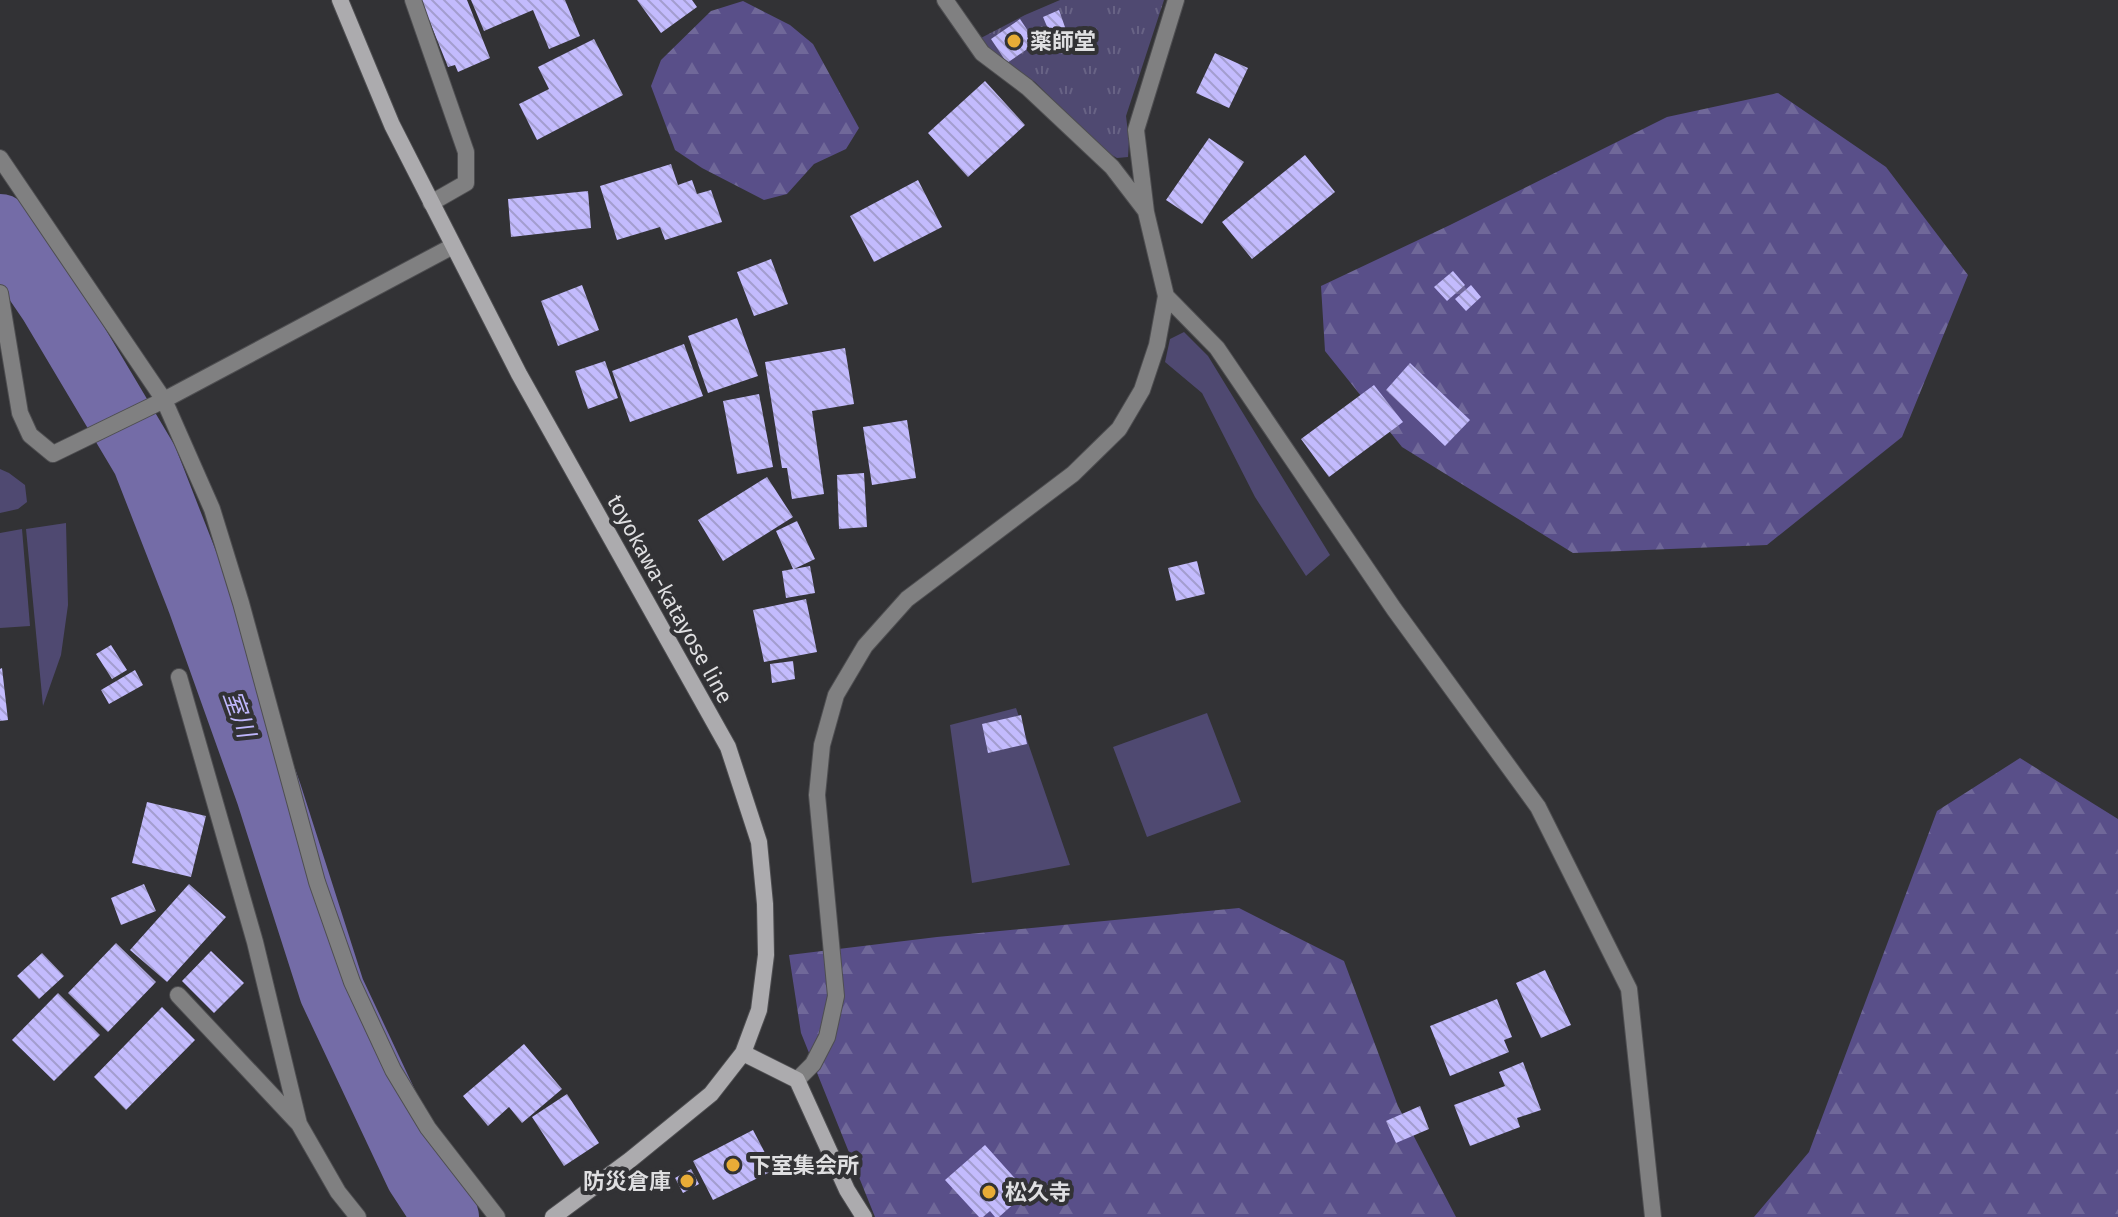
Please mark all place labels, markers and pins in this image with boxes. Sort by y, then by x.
place label: 薬師堂 [1030,28,1096,55]
marker: 薬師堂 [1005,32,1023,50]
place label: 下室集会所 [749,1152,859,1179]
marker: 下室集会所 [724,1156,742,1174]
place label: 防災倉庫 [583,1168,671,1195]
marker: 防災倉庫 [678,1172,696,1190]
place label: 松久寺 [1005,1179,1071,1206]
marker: 松久寺 [980,1183,998,1201]

